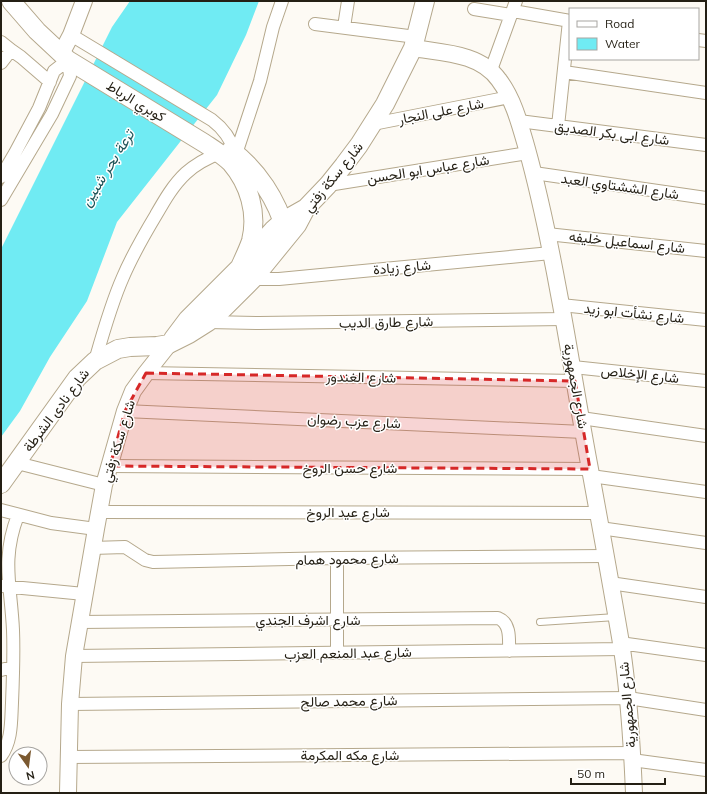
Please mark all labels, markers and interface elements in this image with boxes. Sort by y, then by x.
legend [569,8,699,60]
text: Road [605,16,634,31]
text: Water [605,36,641,51]
street label: كوبري الرباط [102,76,169,128]
street label: شارع على النجار [396,94,485,130]
street label: شارع ابى بكر الصديق [553,117,670,151]
water label: ترعة بحر شبين [76,124,139,210]
street label: شارع سكة زفتي [299,138,369,218]
street label: شارع عباس ابو الحسن [365,150,491,190]
street label: شارع الششتاوي العبد [559,169,680,206]
street label: شارع اسماعيل خليفه [568,227,686,259]
street label: شارع زيادة [372,256,432,280]
street label: شارع نشأت ابو زيد [583,299,685,329]
street label: شارع طارق الديب [339,312,433,334]
street label: شارع الجمهورية [558,342,592,430]
street label: شارع الإخلاص [600,361,680,389]
street label: شارع نادى الشرطة [19,365,95,456]
street label: شارع الغندور [325,367,396,389]
street label: شارع سكة زفتي [97,398,142,485]
street label: شارع عزب رضوان [307,410,401,434]
street label: شارع حسن الروخ [303,459,397,479]
street label: شارع عيد الروخ [306,503,390,523]
street label: شارع محمود همام [295,549,399,571]
street label: شارع اشرف الجندي [255,611,361,632]
street label: شارع عبد المنعم العزب [284,643,412,665]
street label: شارع الجمهورية [614,661,642,749]
street label: شارع محمد صالح [300,691,398,713]
north arrow [8,746,48,786]
street label: شارع مكه المكرمة [301,746,399,766]
scale bar [571,760,665,786]
text: 50 m [577,766,605,781]
text: N [25,768,36,784]

